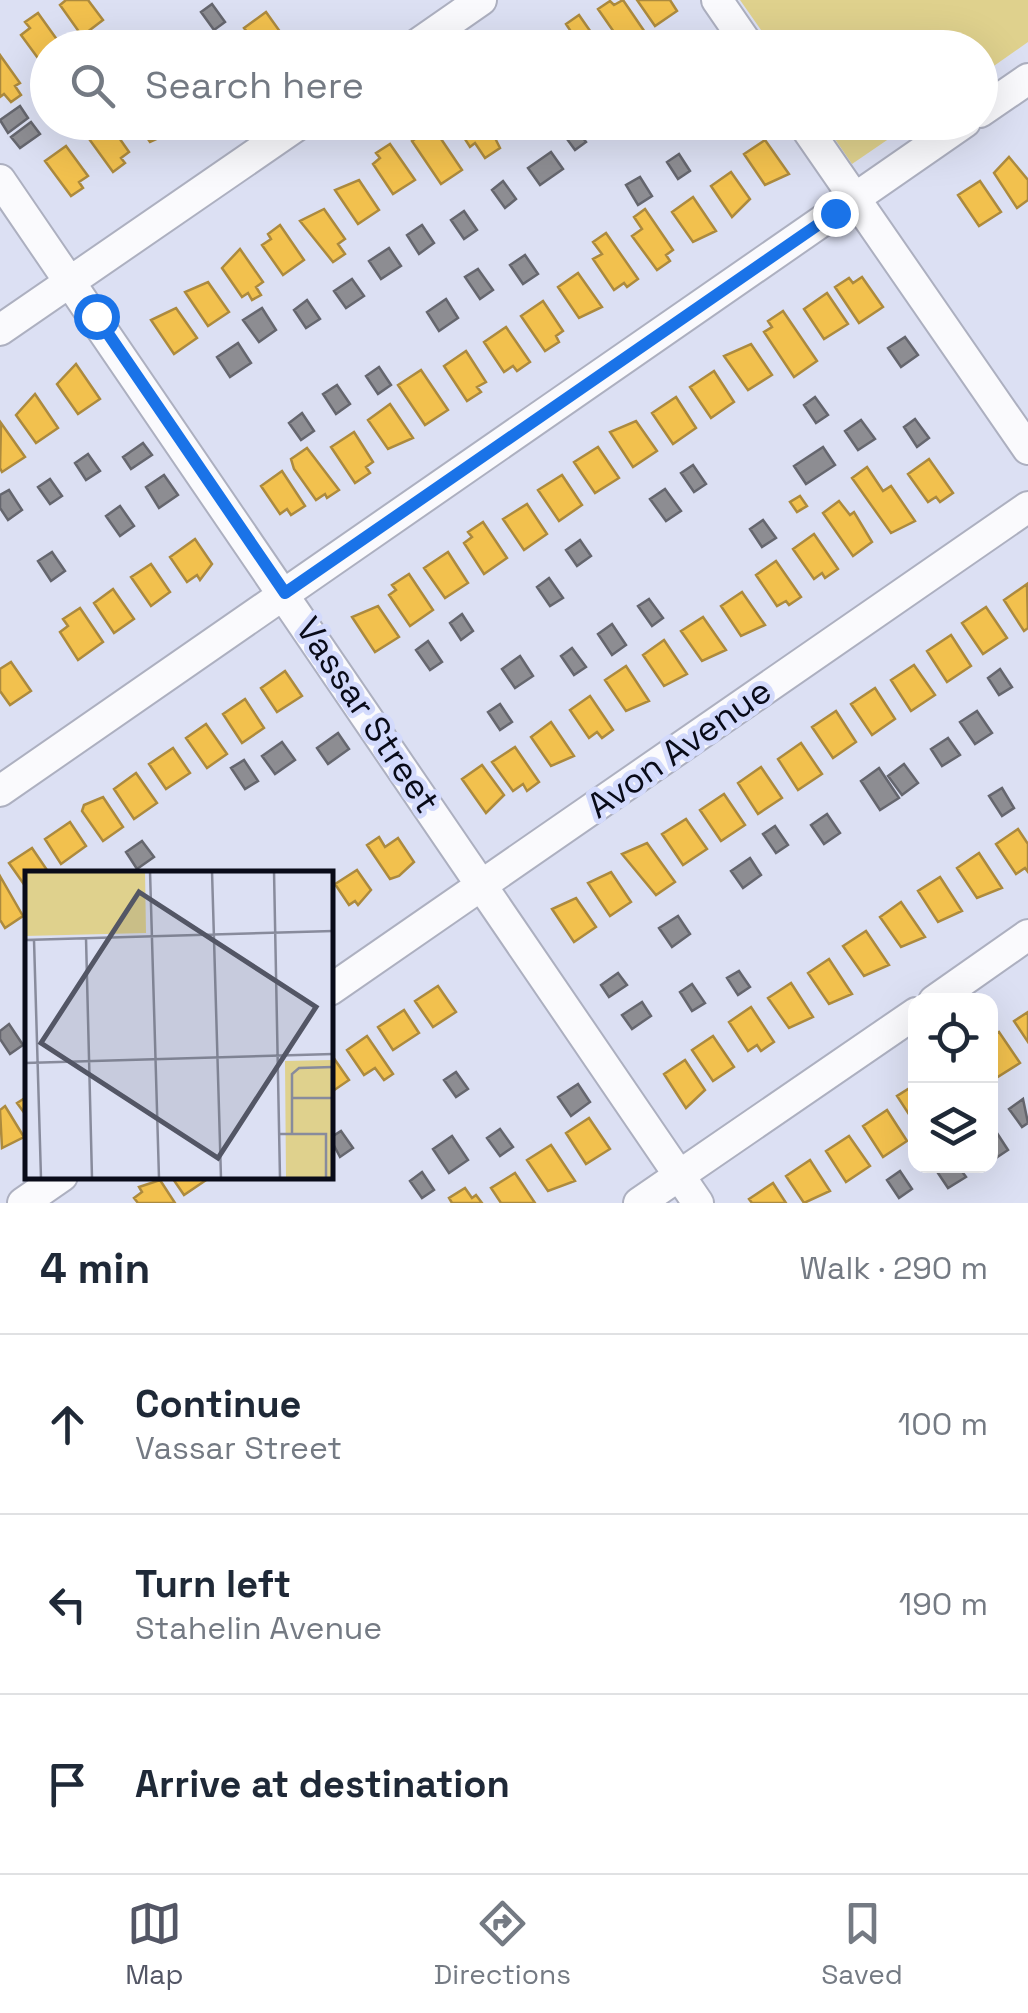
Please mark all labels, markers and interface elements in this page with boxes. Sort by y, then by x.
search box [30,30,998,140]
icon: search [65,58,120,113]
text: Search here [145,61,364,109]
route end [813,191,859,237]
route start [74,294,120,340]
street label: Vassar Street [286,609,450,821]
street label: Avon Avenue [578,668,780,828]
inset map [25,871,332,1178]
map controls [908,993,998,1173]
button: locate [908,993,998,1083]
button: layers [908,1083,998,1173]
text: 4 min [40,1242,150,1295]
text: Walk · 290 m [799,1248,988,1288]
text: Continue [135,1380,301,1428]
icon: ahead [40,1397,95,1452]
text: 100 m [898,1404,988,1444]
text: Vassar Street [135,1428,342,1468]
text: Turn left [135,1560,291,1608]
icon: left [40,1577,95,1632]
text: 190 m [899,1584,988,1624]
text: Stahelin Avenue [135,1608,382,1648]
icon: arrive [40,1757,95,1812]
text: Arrive at destination [135,1760,510,1808]
tab: Map [125,1896,183,1992]
tab: Directions [434,1896,571,1992]
tab: Saved [821,1896,903,1992]

